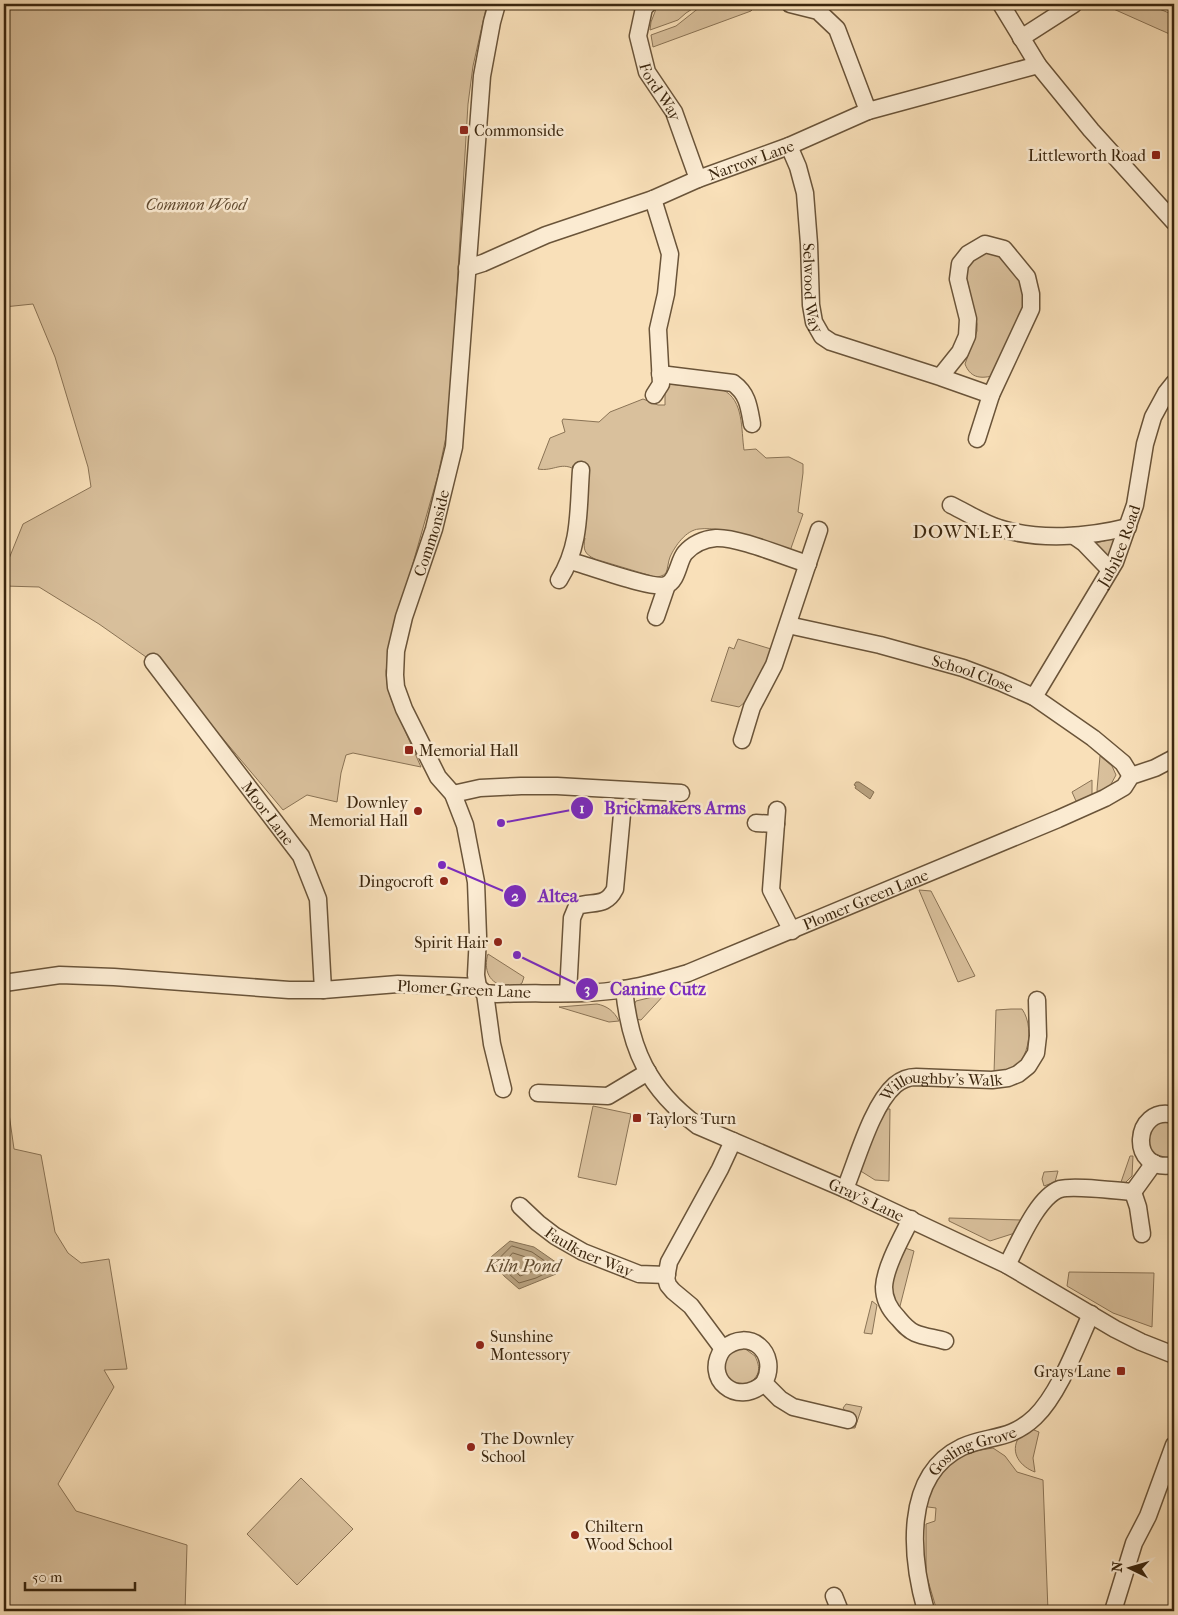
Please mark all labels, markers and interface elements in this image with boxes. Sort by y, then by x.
street label: Ford Way [636,61,686,123]
place label: Commonside [474,121,564,140]
marker: Commonside [458,124,470,136]
street label: Narrow Lane [705,135,797,184]
place label: Littleworth Road [1028,146,1146,165]
marker: Littleworth Road [1150,149,1162,161]
park label: Common Wood [146,195,248,214]
street label: Selwood Way [799,242,828,337]
street label: Commonside [409,488,453,579]
street label: Jubilee Road [1092,502,1144,592]
district label: DOWNLEY [912,521,1018,543]
street label: School Close [930,650,1017,696]
place label: Memorial Hall [419,741,519,760]
marker: Memorial Hall [403,744,415,756]
street label: Moor Lane [238,777,299,849]
callout: Brickmakers Arms [569,792,756,825]
place label: Downley Memorial Hall [309,793,409,830]
text: Brickmakers Arms [604,798,746,819]
text: 1 [579,799,585,817]
marker: Downley Memorial Hall [412,805,424,817]
street label: Plomer Green Lane [800,865,931,934]
place label: Dingocroft [358,872,434,891]
marker: Dingocroft [438,875,450,887]
callout: Altea [503,879,588,912]
text: Altea [537,886,579,907]
text: 2 [511,887,519,905]
place label: Spirit Hair [414,933,488,952]
marker: Spirit Hair [492,936,504,948]
callout: Canine Cutz [575,972,716,1005]
street label: Plomer Green Lane [397,976,532,1002]
text: Canine Cutz [610,979,706,1000]
text: 3 [584,980,590,998]
street label: Willoughby's Walk [875,1067,1004,1105]
place label: Taylors Turn [647,1109,737,1128]
marker: Taylors Turn [631,1112,643,1124]
street label: Gray's Lane [826,1174,907,1225]
street label: Faulkner Way [541,1223,636,1280]
water label: Kiln Pond [483,1256,563,1277]
place label: Sunshine Montessory [490,1327,571,1364]
marker: Sunshine Montessory [474,1339,486,1351]
place label: Grays Lane [1034,1362,1111,1381]
marker: Grays Lane [1115,1365,1127,1377]
street label: Gosling Grove [924,1422,1019,1479]
place label: The Downley School [481,1429,575,1466]
marker: The Downley School [465,1441,477,1453]
place label: Chiltern Wood School [584,1517,673,1554]
marker: Chiltern Wood School [569,1529,581,1541]
north arrow [1106,1542,1156,1592]
scale bar [25,1560,135,1592]
text: N [1109,1561,1127,1573]
text: 50 m [32,1568,63,1586]

